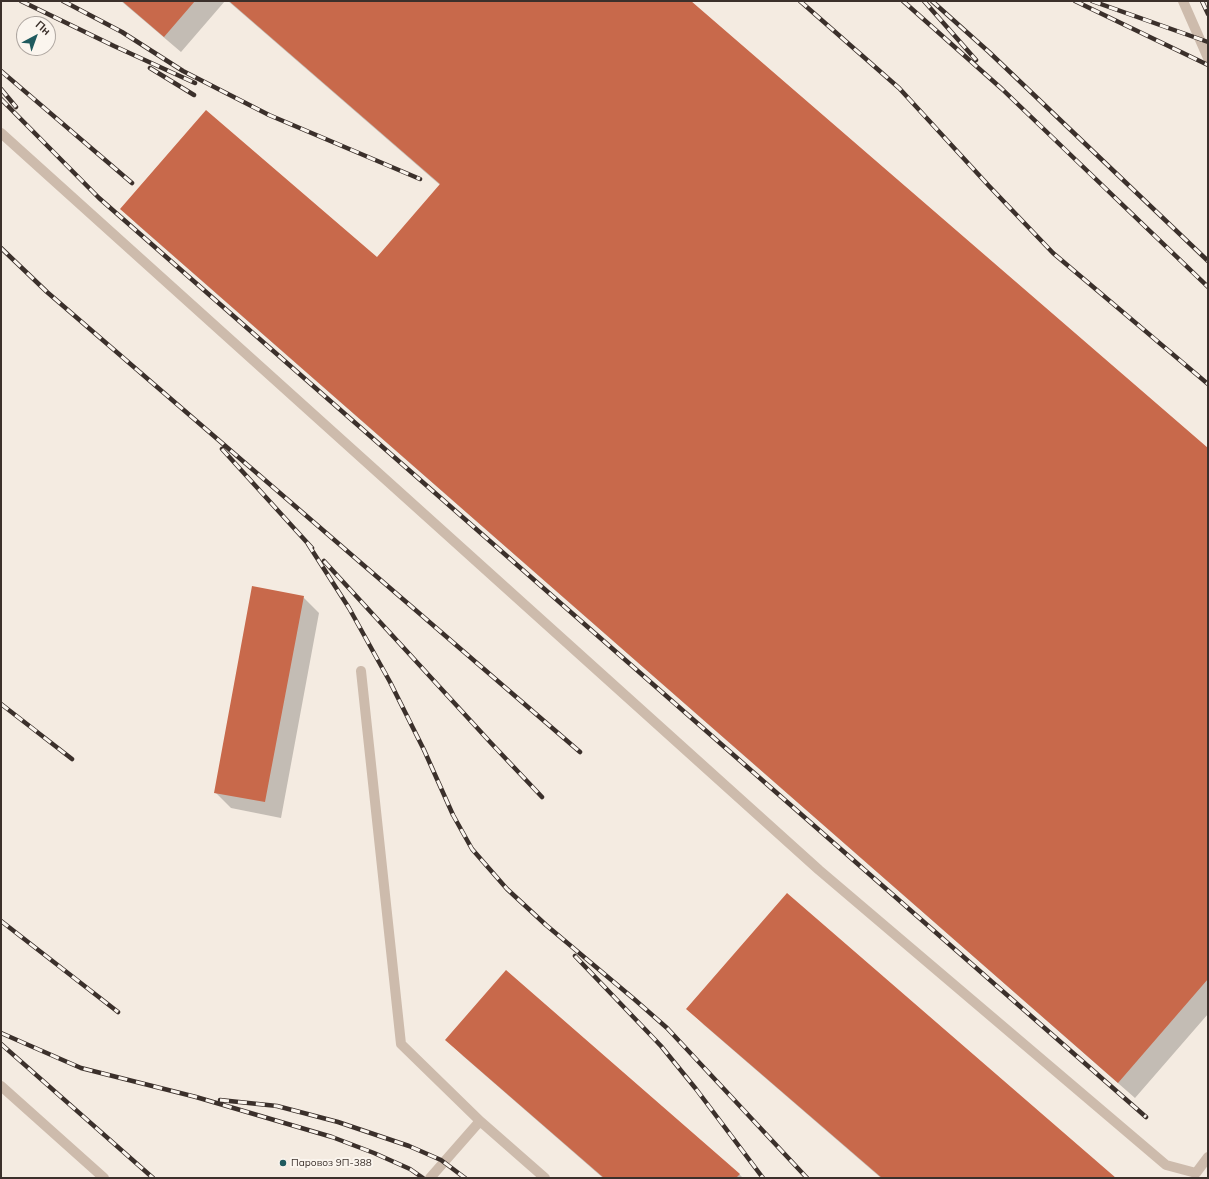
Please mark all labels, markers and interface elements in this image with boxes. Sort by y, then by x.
north arrow [16,16,56,56]
text: Пн [33,17,54,38]
place label: Паровоз 9П-388 [291,1157,372,1169]
marker: Паровоз 9П-388 [278,1158,288,1168]

